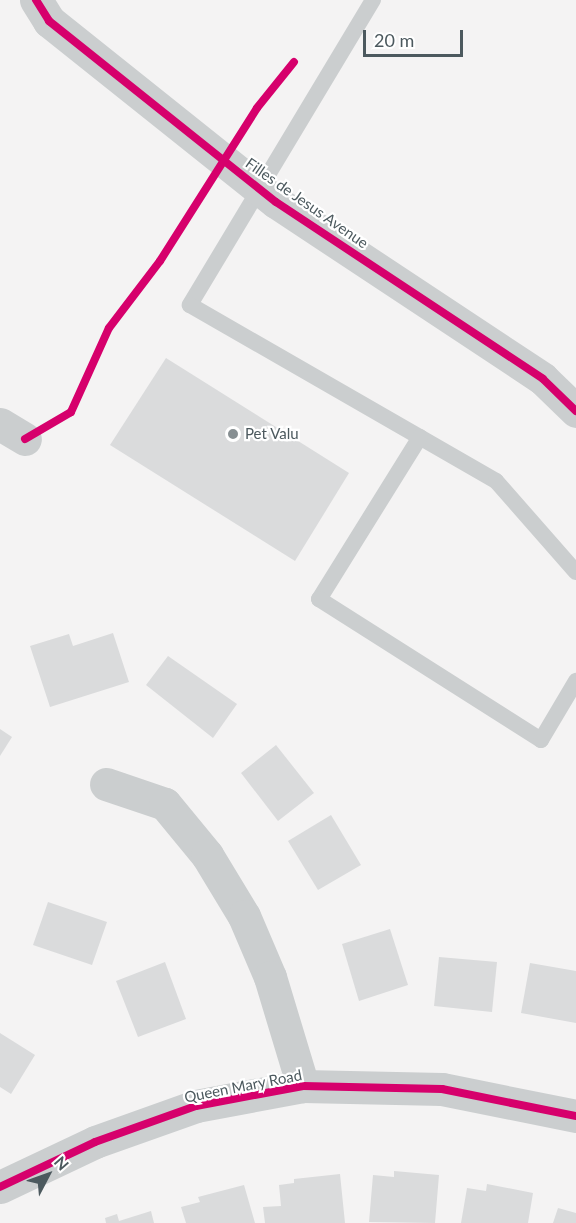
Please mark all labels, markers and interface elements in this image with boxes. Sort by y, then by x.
scale bar [366,18,466,56]
text: 20 m [374,29,414,51]
street label: Filles de Jesus Avenue [242,154,372,252]
place label: Pet Valu [245,425,299,443]
marker: Pet Valu [226,427,240,441]
street label: Queen Mary Road [182,1066,304,1106]
north arrow [18,1145,78,1205]
text: N [51,1152,73,1174]

